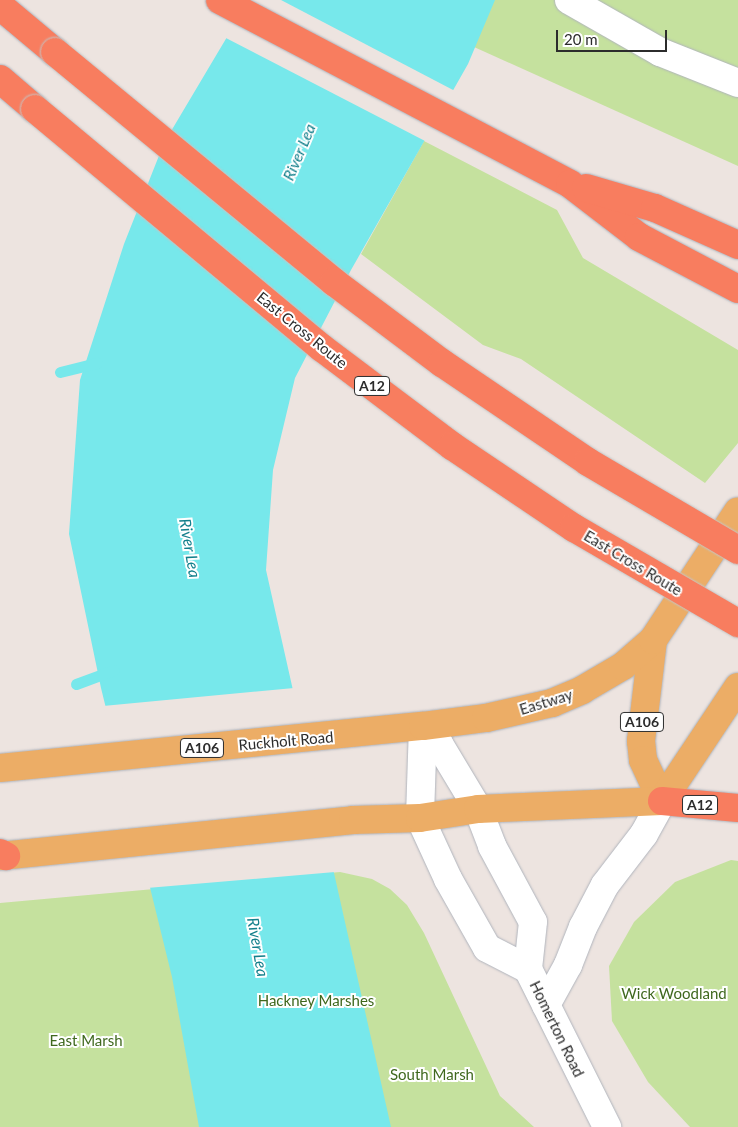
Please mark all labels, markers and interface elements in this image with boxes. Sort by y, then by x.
scale bar [558,20,669,52]
text: 20 m [564,30,598,48]
water label: River Lea [278,121,320,183]
street label: East Cross Route [253,288,351,372]
road number: A12 [353,374,391,398]
water label: River Lea [175,517,205,579]
street label: East Cross Route [581,527,685,599]
street label: Eastway [517,685,575,719]
road number: A106 [620,710,664,734]
street label: Ruckholt Road [238,728,334,754]
road number: A106 [180,736,224,760]
road number: A12 [681,794,719,816]
water label: River Lea [243,916,273,978]
street label: Homerton Road [526,978,588,1080]
park label: Wick Woodland [621,985,727,1003]
park label: Hackney Marshes [258,992,374,1010]
park label: East Marsh [49,1032,123,1050]
park label: South Marsh [390,1066,474,1084]

